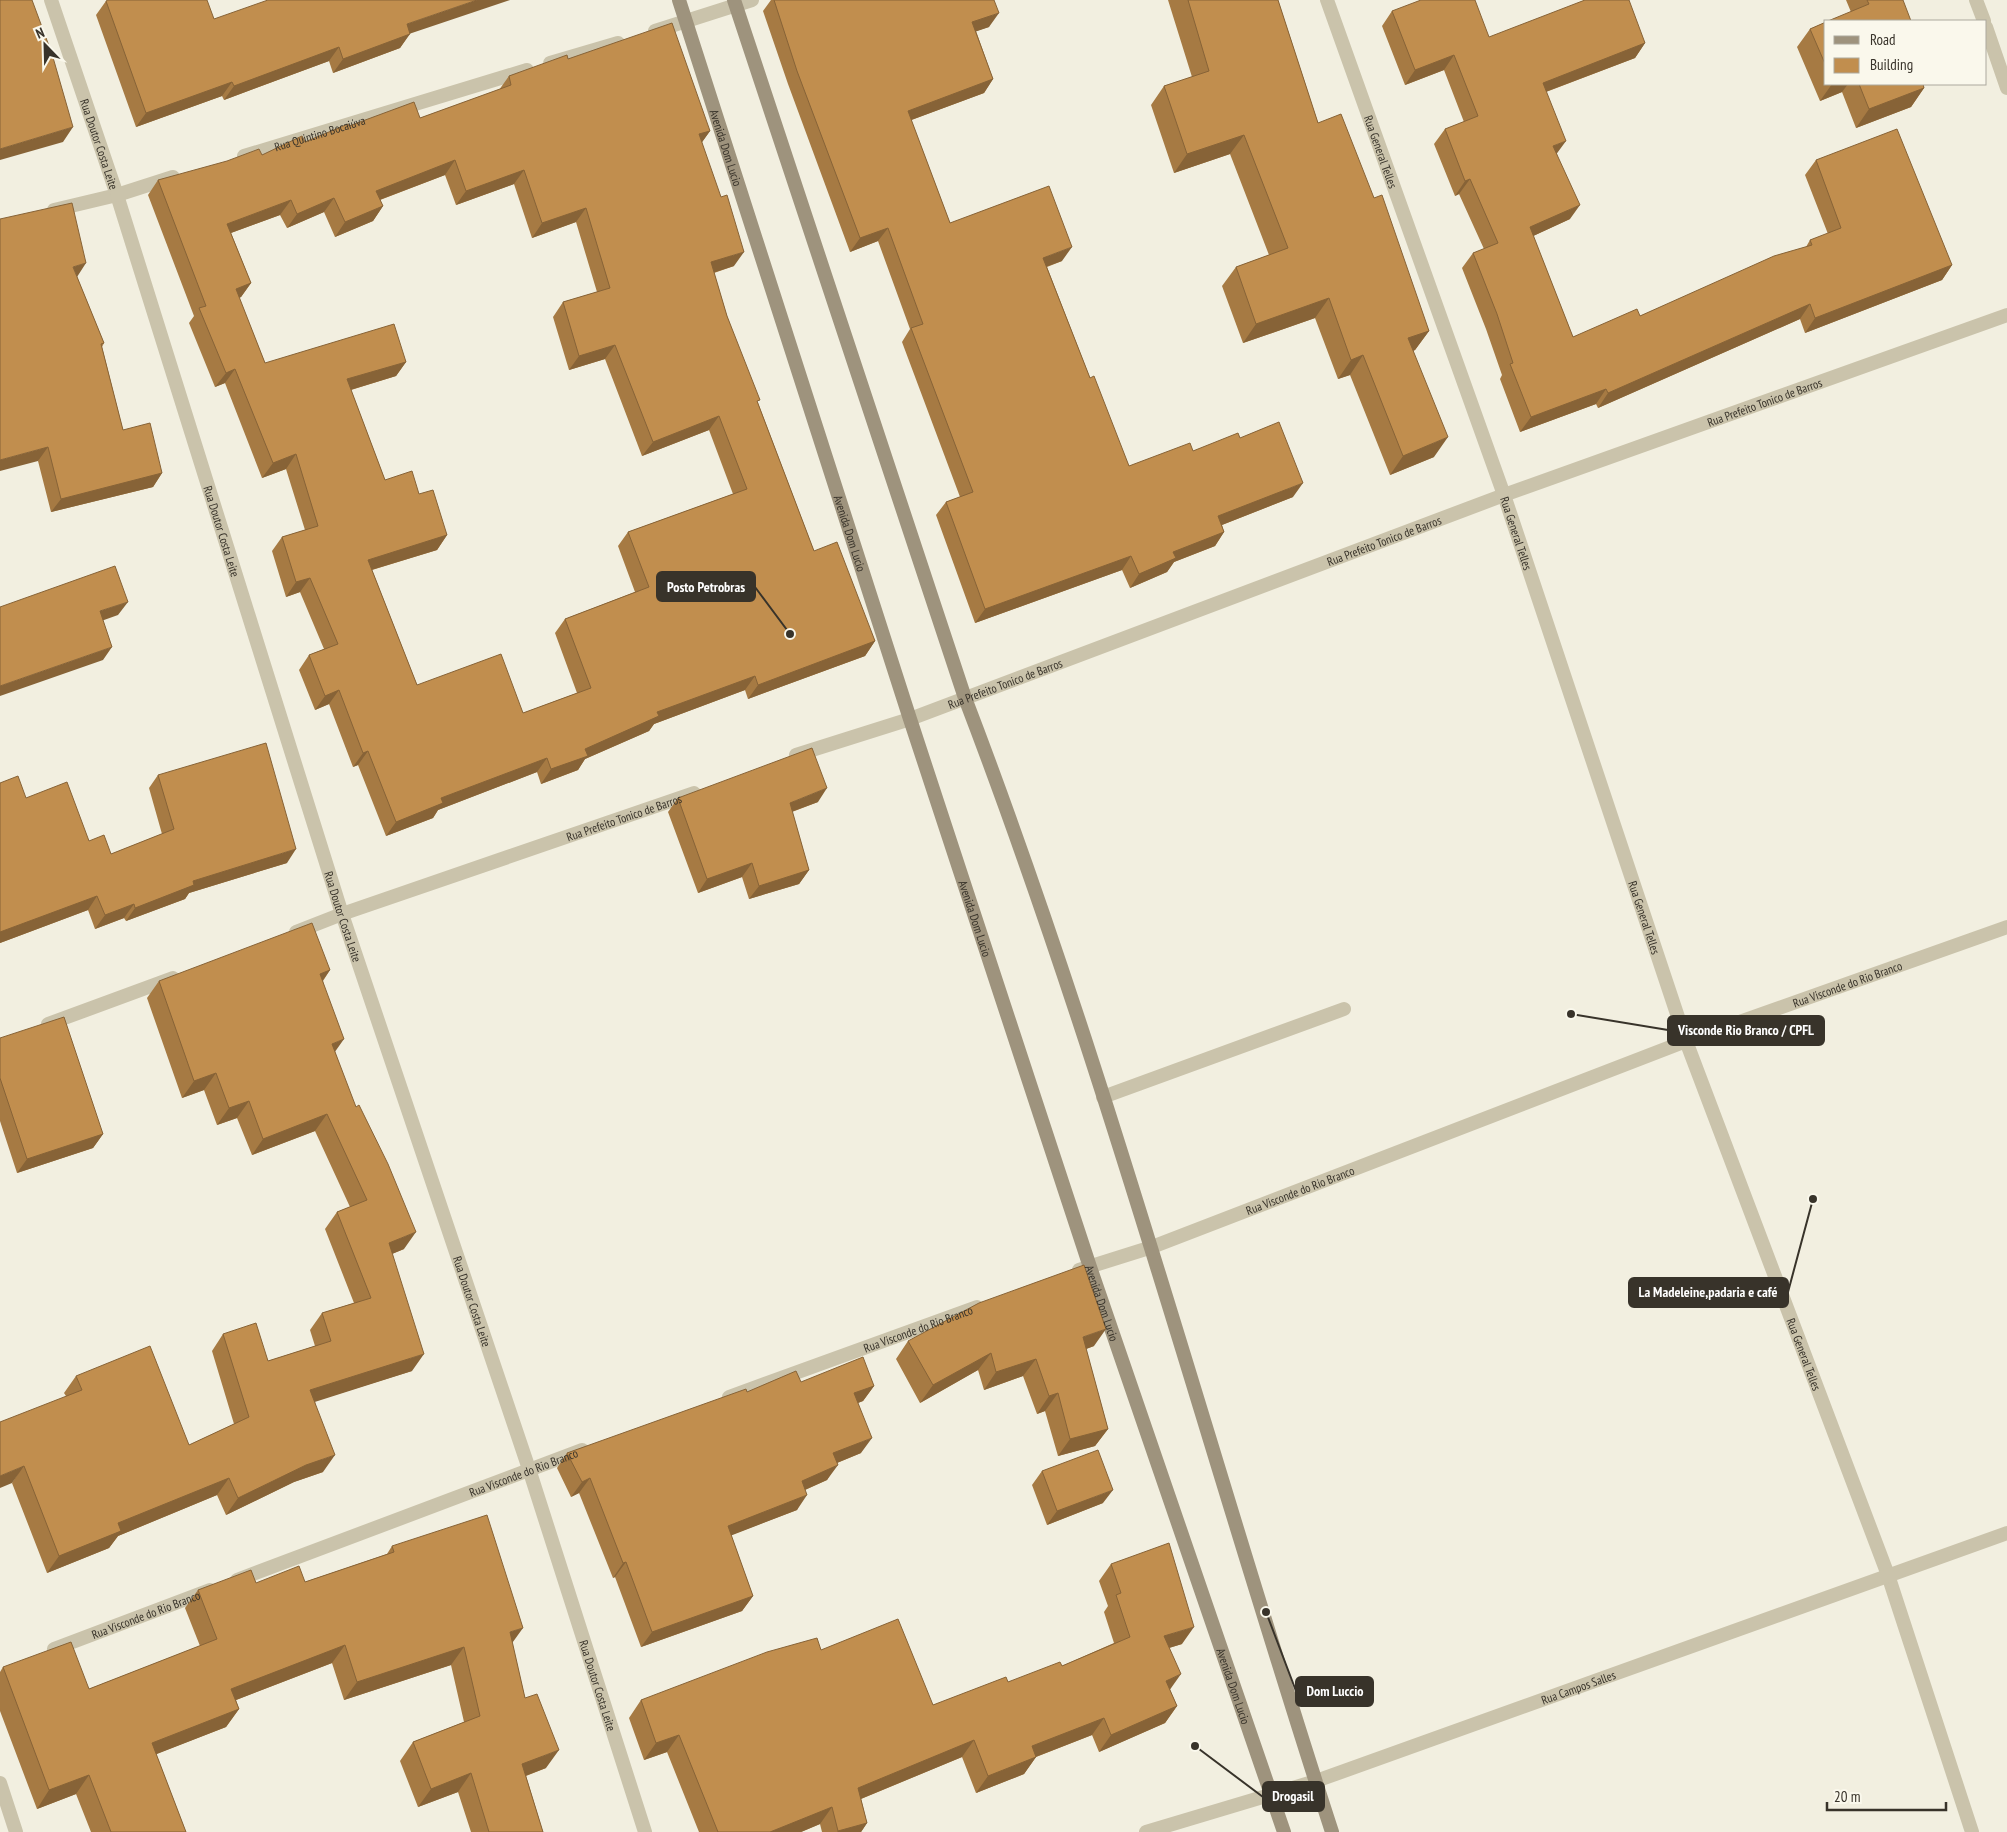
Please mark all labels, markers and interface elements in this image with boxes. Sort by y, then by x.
north arrow [20,20,70,70]
legend [1824,20,1987,85]
text: N [33,23,47,43]
text: Road [1870,30,1896,49]
text: Building [1870,55,1913,74]
street label: Rua Doutor Costa Leite [77,97,122,191]
street label: Avenida Dom Lucio [707,107,746,188]
street label: Rua Quintino Bocaiúva [272,112,367,154]
street label: Rua General Telles [1361,113,1401,190]
street label: Rua Prefeito Tonico de Barros [1705,374,1824,429]
street label: Rua Doutor Costa Leite [201,484,243,578]
street label: Avenida Dom Lucio [831,493,870,573]
street label: Rua General Telles [1498,495,1536,572]
street label: Rua Prefeito Tonico de Barros [1325,512,1443,569]
callout: Posto Petrobras [657,572,755,601]
text: Posto Petrobras [667,578,745,596]
street label: Rua Prefeito Tonico de Barros [946,655,1064,712]
street label: Rua Prefeito Tonico de Barros [564,790,683,844]
street label: Rua Doutor Costa Leite [322,869,365,964]
street label: Avenida Dom Lucio [956,878,995,958]
street label: Rua General Telles [1626,879,1664,956]
street label: Rua Visconde do Rio Branco [1791,957,1904,1010]
callout: Visconde Rio Branco / CPFL [1668,1016,1824,1045]
text: Visconde Rio Branco / CPFL [1677,1021,1814,1039]
street label: Rua Visconde do Rio Branco [1244,1162,1356,1218]
street label: Rua Doutor Costa Leite [450,1254,495,1349]
street label: Avenida Dom Lucio [1082,1263,1122,1343]
callout: La Madeleine,padaria e café [1629,1278,1788,1307]
text: La Madeleine,padaria e café [1639,1283,1777,1301]
street label: Rua Visconde do Rio Branco [861,1302,975,1355]
street label: Rua General Telles [1784,1316,1825,1392]
street label: Rua Visconde do Rio Branco [467,1445,580,1499]
street label: Rua Visconde do Rio Branco [89,1587,202,1642]
street label: Rua Doutor Costa Leite [577,1638,620,1733]
street label: Avenida Dom Lucio [1214,1646,1254,1726]
street label: Rua Campos Salles [1539,1667,1617,1707]
callout: Dom Luccio [1296,1677,1373,1706]
text: Dom Luccio [1306,1682,1364,1700]
scale bar [1827,1780,1946,1812]
callout: Drogasil [1263,1782,1324,1811]
text: Drogasil [1272,1787,1314,1805]
text: 20 m [1834,1787,1860,1806]

